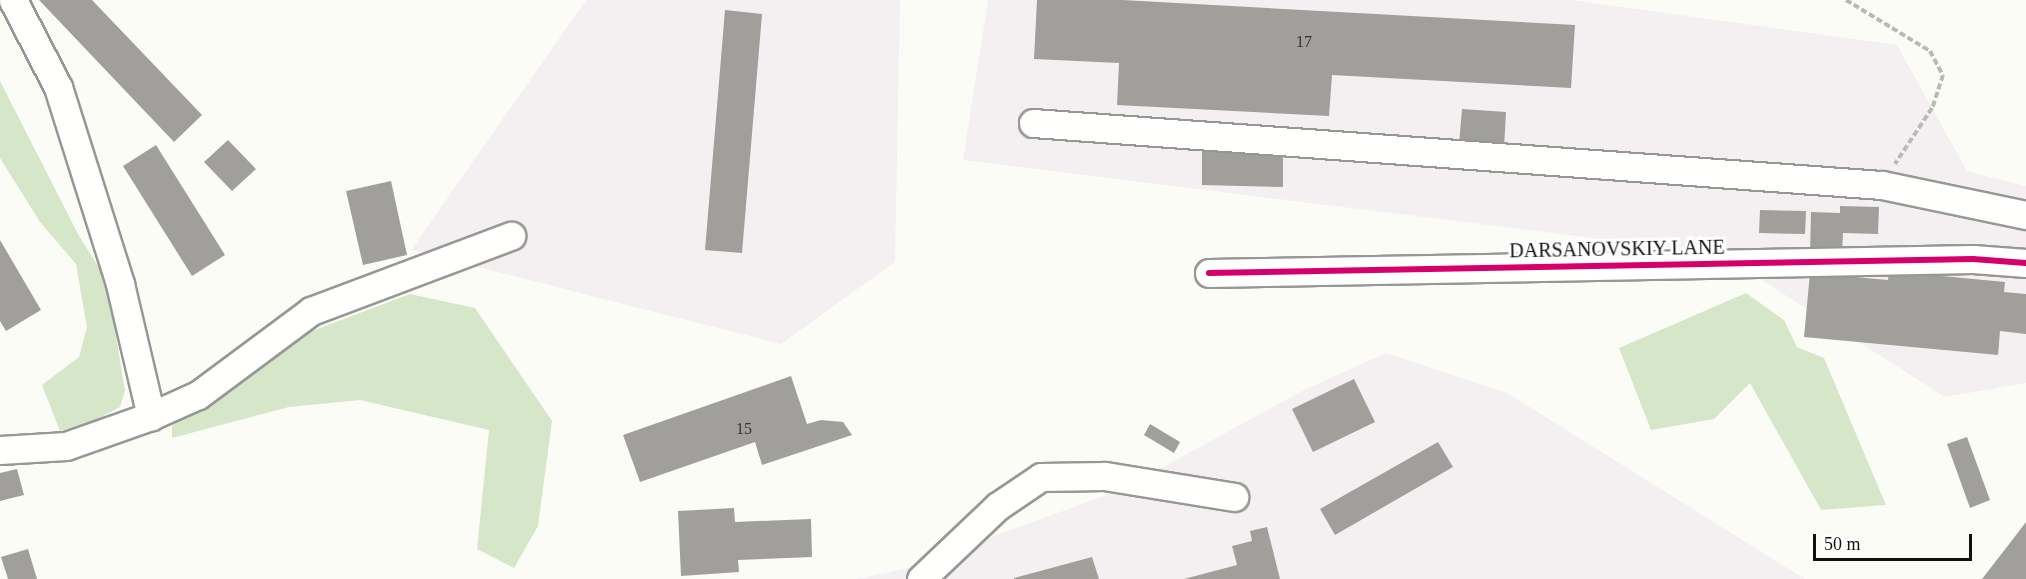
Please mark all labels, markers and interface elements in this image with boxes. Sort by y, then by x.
house number: 17 [1296,32,1312,52]
street label: DARSANOVSKIY LANE [1509,235,1725,263]
house number: 15 [736,419,752,439]
scale bar [1816,522,1975,560]
text: 50 m [1824,534,1861,554]

